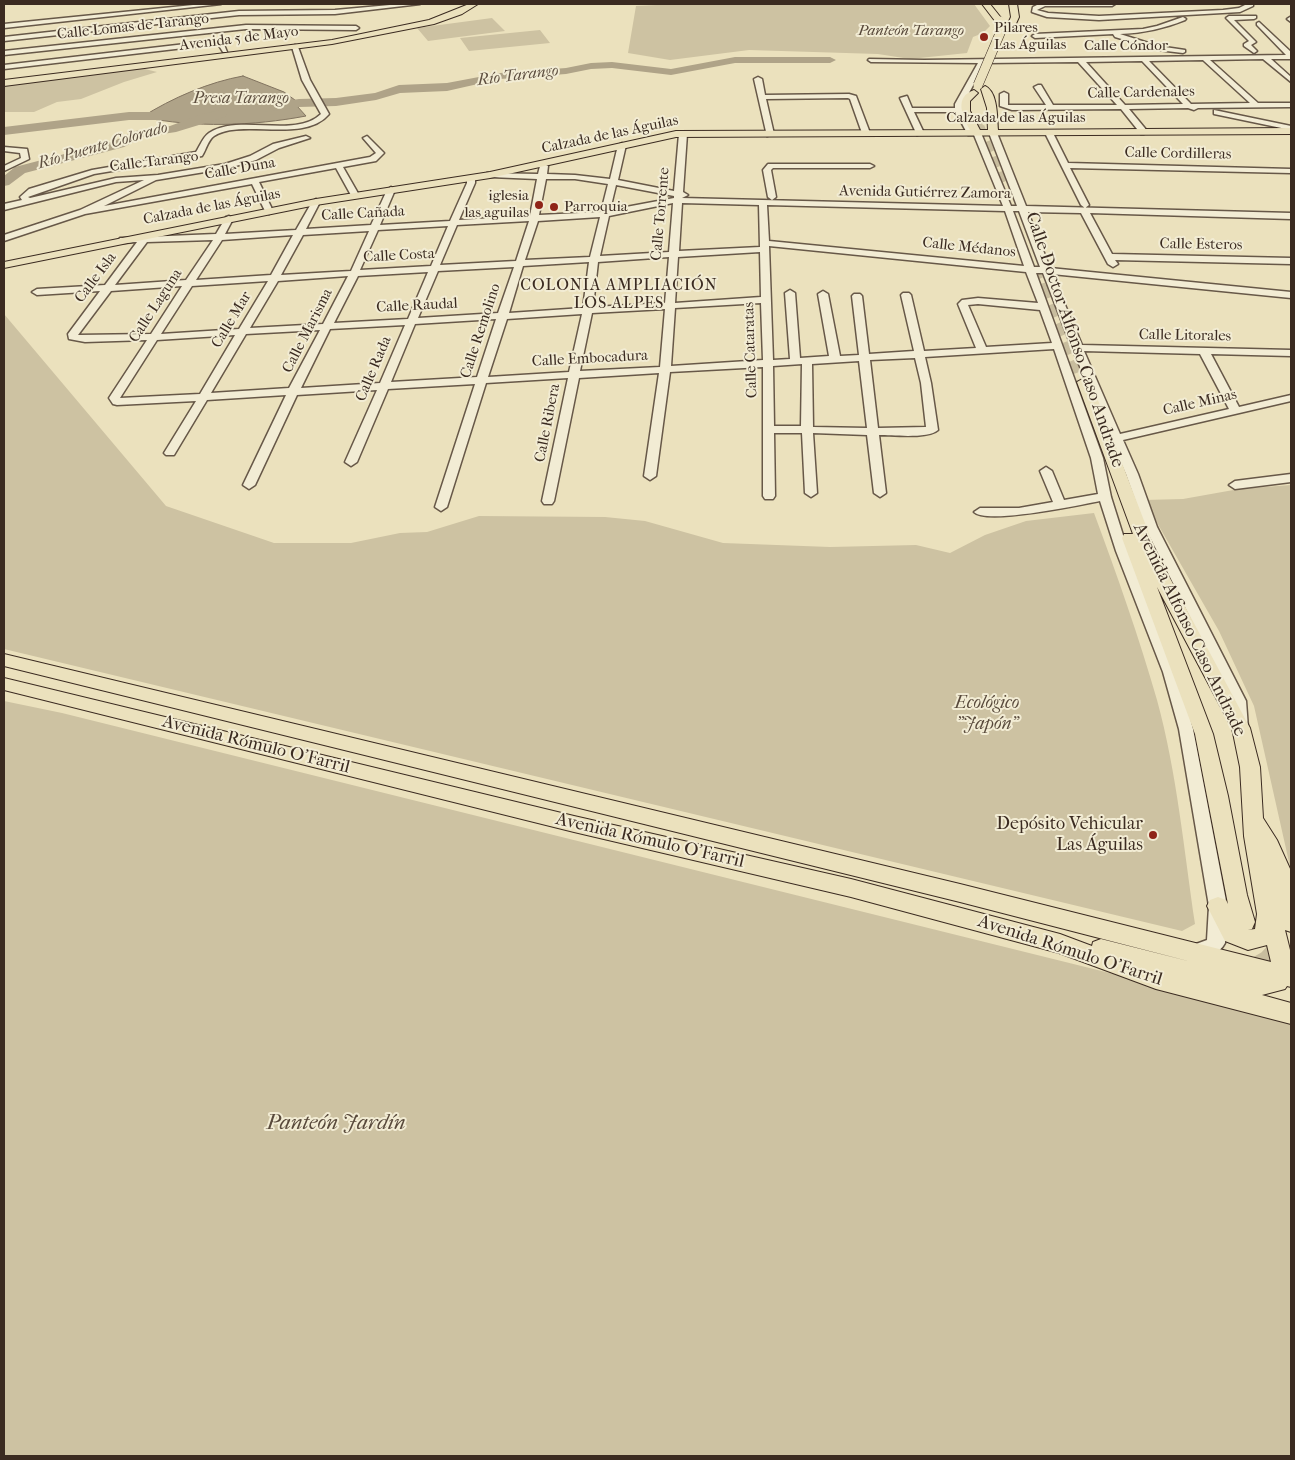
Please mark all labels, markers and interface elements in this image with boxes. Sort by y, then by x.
street label: Calle Lomas de Tarango [56,10,210,44]
place label: Pilares Las Águilas [994,19,1066,54]
park label: Panteón Tarango [858,22,964,40]
street label: Avenida 5 de Mayo [179,23,299,55]
marker: Pilares Las Águilas [978,31,990,43]
street label: Calle Cóndor [1084,37,1168,55]
water label: Río Tarango [476,62,560,90]
street label: Calle Cardenales [1087,83,1195,103]
water label: Presa Tarango [193,89,289,109]
street label: Calzada de las Águilas [946,109,1086,127]
street label: Calzada de las Águilas [540,112,680,158]
water label: Río Puente Colorado [36,118,170,174]
street label: Calle Cordilleras [1124,144,1232,164]
street label: Calle Tarango [109,148,199,176]
street label: Calle Duna [203,154,277,184]
street label: Calle Torrente [648,167,674,261]
street label: Avenida Gutiérrez Zamora [839,183,1011,203]
street label: Calzada de las Águilas [142,185,282,229]
place label: iglesia las aguilas [464,187,529,222]
place label: Parroquia [564,198,628,216]
marker: iglesia las aguilas [533,199,545,211]
marker: Parroquia [548,201,560,213]
street label: Calle Cañada [321,203,405,225]
street label: Calle Doctor Alfonso Caso Andrade [1020,209,1128,471]
street label: Calle Médanos [921,234,1017,262]
street label: Calle Esteros [1159,235,1243,255]
street label: Calle Costa [363,245,435,267]
street label: Calle Isla [71,249,121,307]
street label: Calle Laguna [125,266,187,346]
district label: COLONIA AMPLIACIÓN LOS ALPES [518,276,720,314]
street label: Calle Remolino [457,281,505,381]
street label: Calle Marisma [279,286,337,376]
street label: Calle Mar [208,288,256,352]
street label: Calle Raudal [376,295,458,317]
street label: Calle Cataratas [740,302,762,398]
street label: Calle Litorales [1139,326,1231,346]
street label: Calle Rada [352,334,396,404]
street label: Calle Embocadura [531,347,649,371]
street label: Calle Ribera [532,382,564,464]
street label: Calle Minas [1161,386,1239,420]
street label: Avenida Alfonso Caso Andrade [1128,520,1250,740]
park label: Ecológico "Japón" [955,693,1019,736]
street label: Avenida Rómulo O'Farril [160,711,352,779]
street label: Avenida Rómulo O'Farril [554,809,746,873]
place label: Depósito Vehicular Las Águilas [996,814,1143,856]
marker: Depósito Vehicular Las Águilas [1147,829,1159,841]
street label: Avenida Rómulo O'Farril [975,911,1165,991]
park label: Panteón Jardín [266,1111,406,1137]

